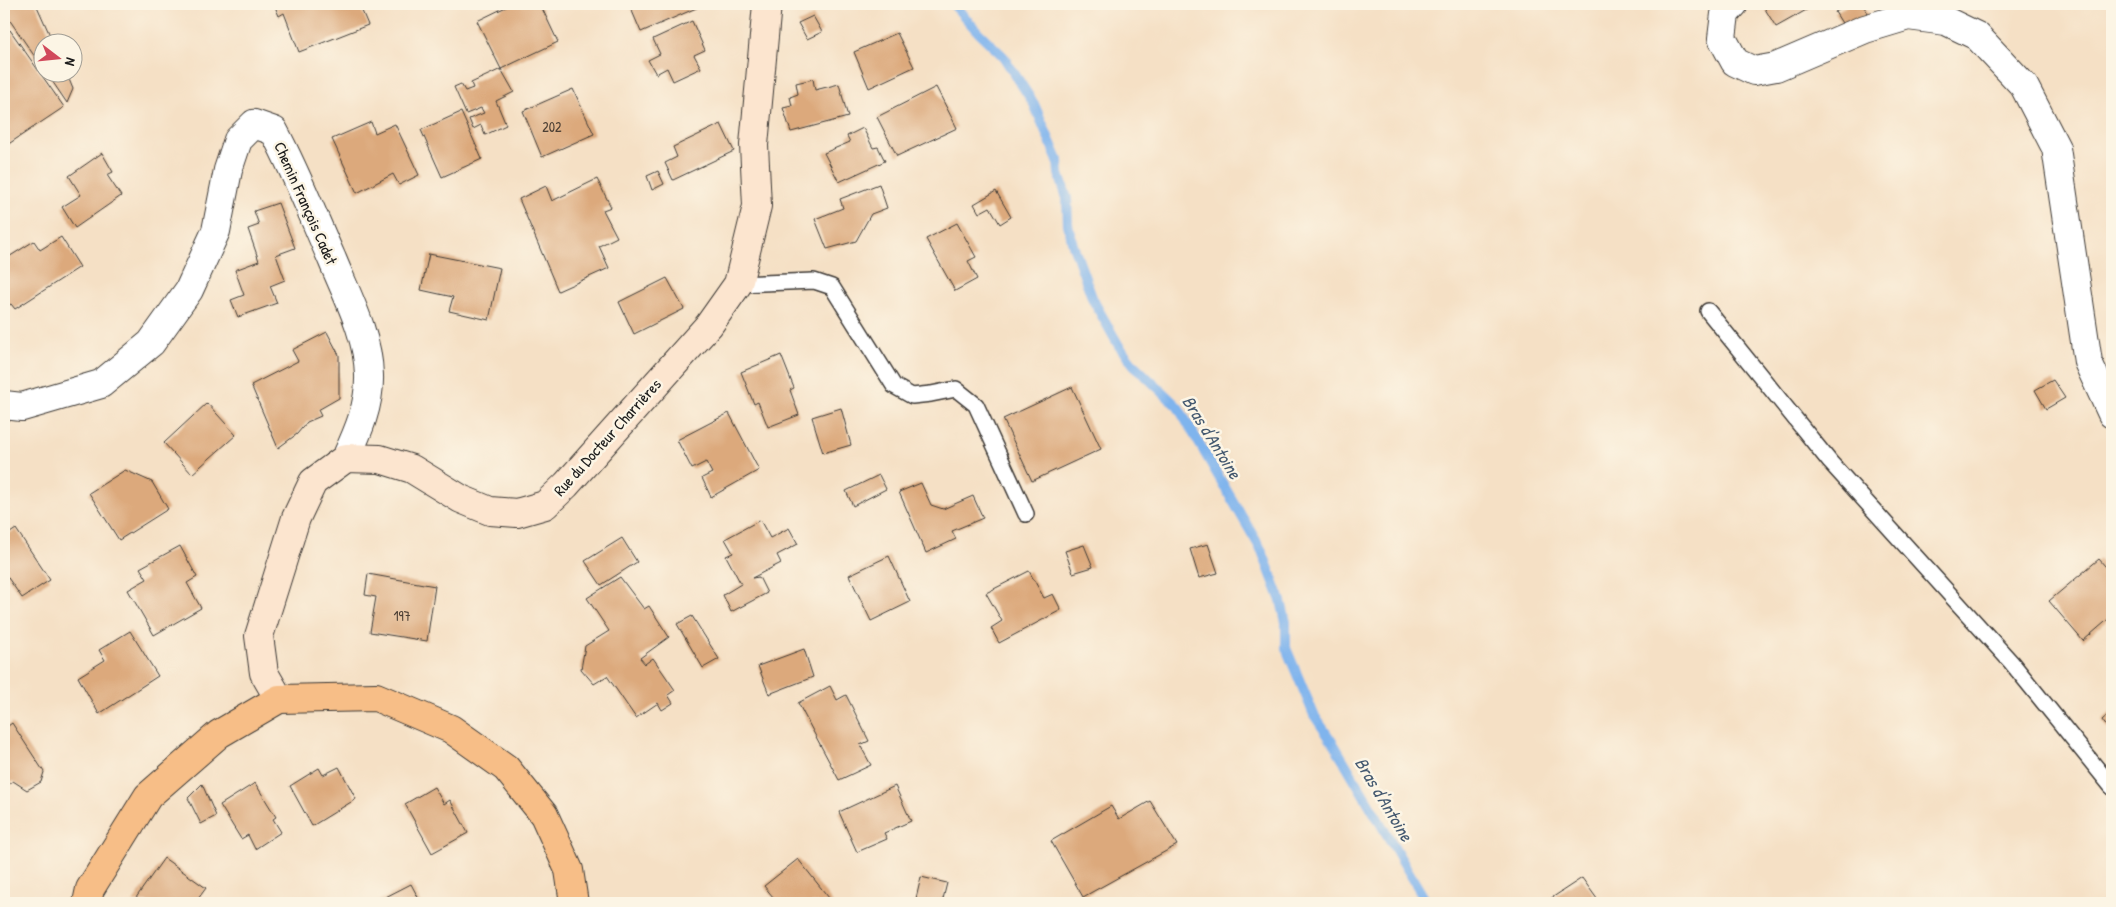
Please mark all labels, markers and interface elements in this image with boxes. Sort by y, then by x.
north arrow [32,32,82,82]
text: N [61,56,81,68]
house number: 202 [542,117,562,136]
street label: Chemin François Cadet [269,138,343,268]
street label: Rue du Docteur Charrières [548,373,666,501]
water label: Bras d'Antoine [1177,391,1248,484]
house number: 197 [393,606,411,625]
water label: Bras d'Antoine [1349,752,1419,846]

